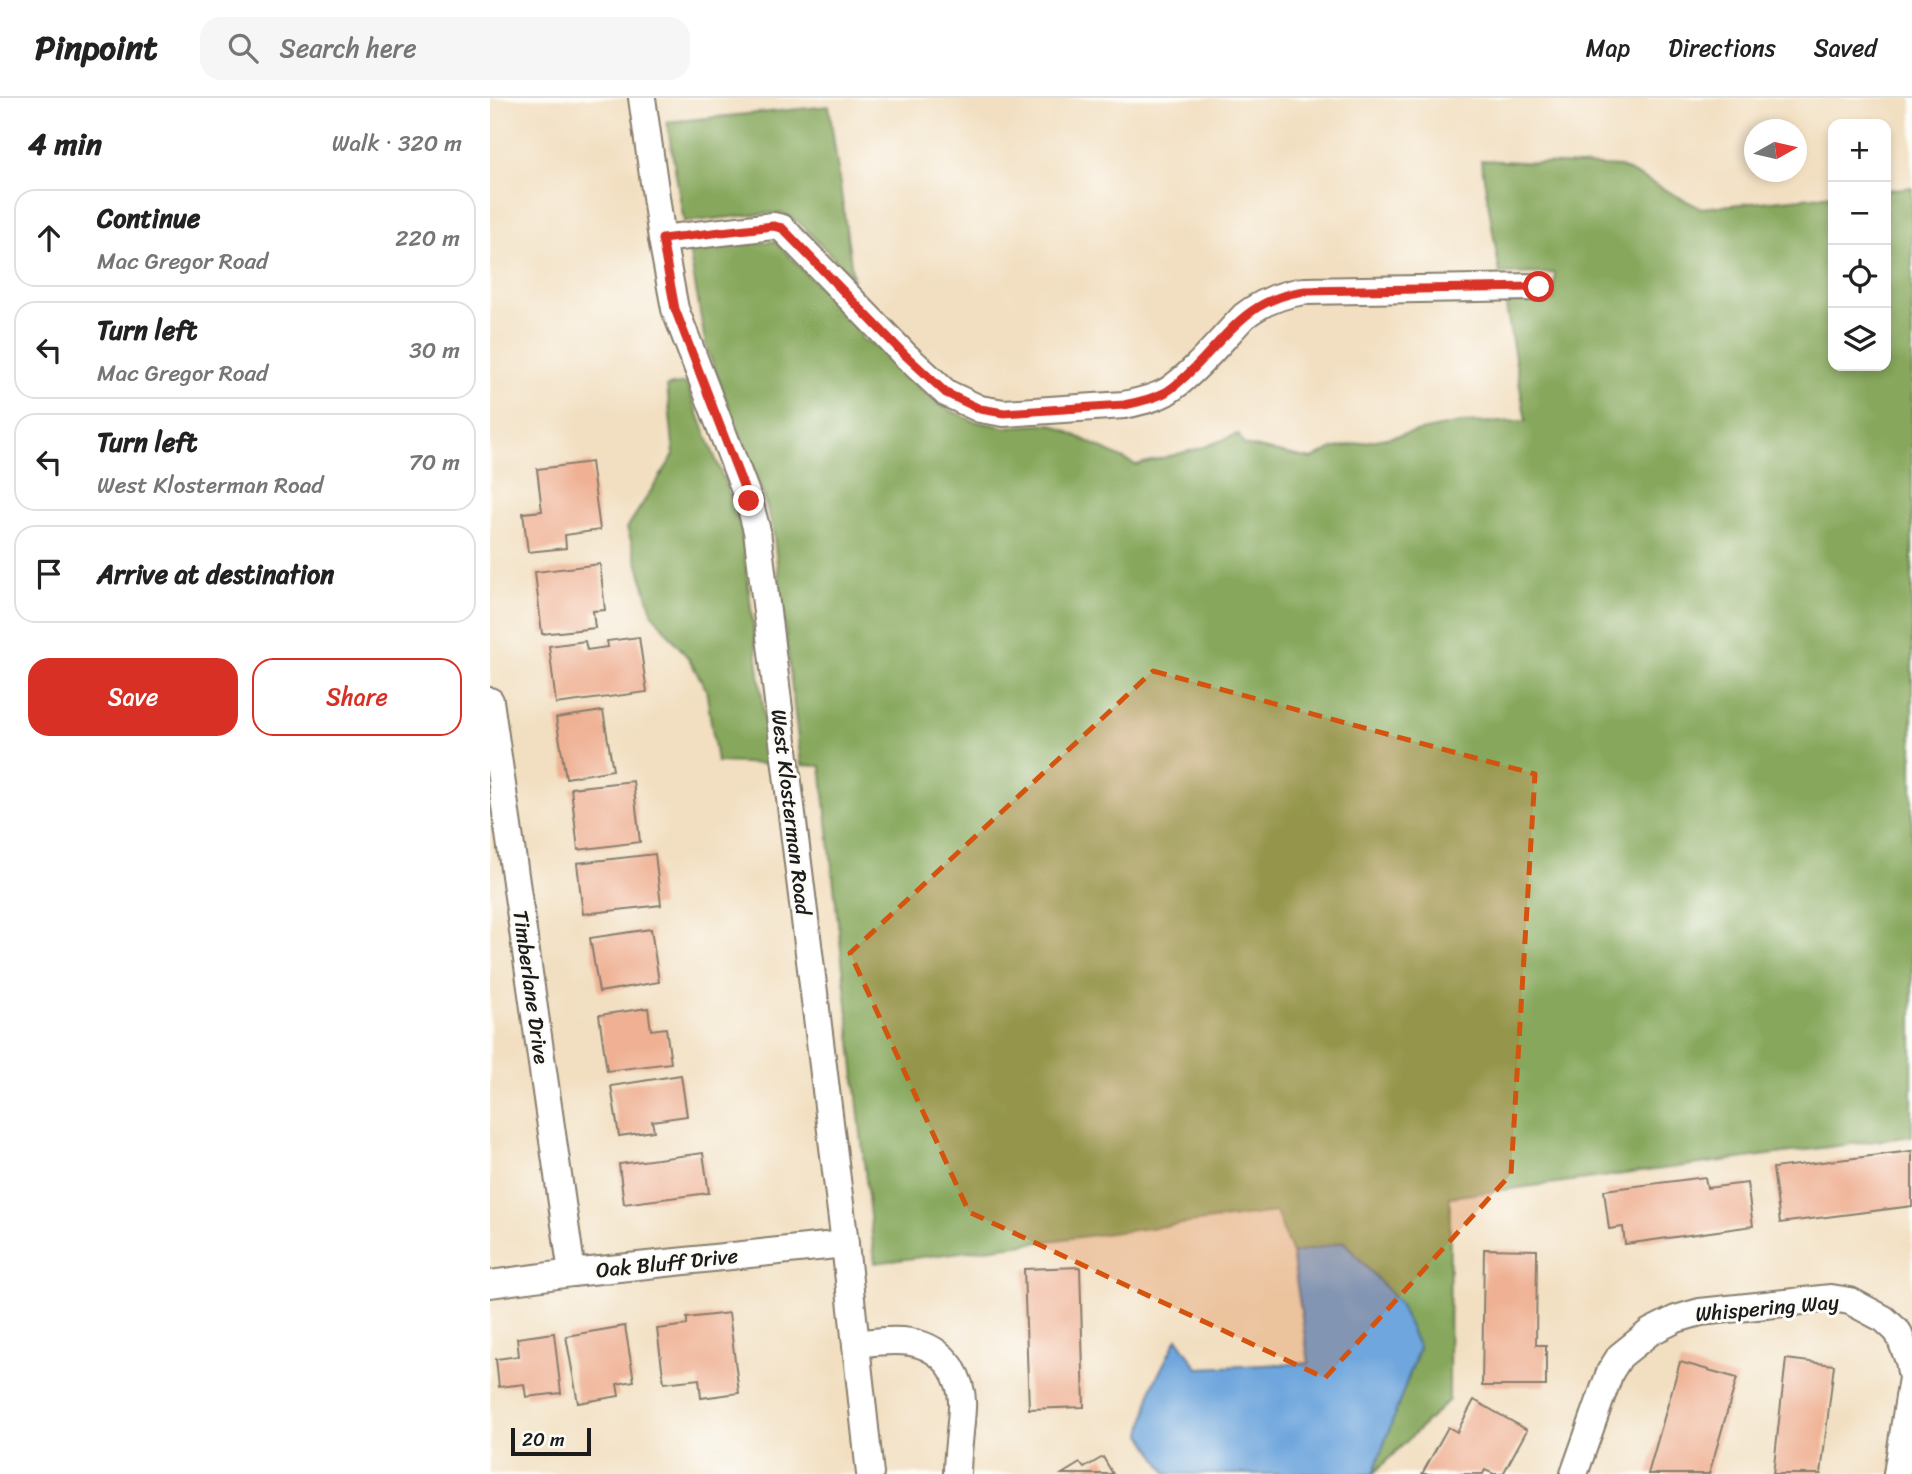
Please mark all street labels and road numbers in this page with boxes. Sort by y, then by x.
street label: West Klosterman Road [760,707,823,919]
street label: Timberlane Drive [501,908,561,1066]
street label: Oak Bluff Drive [594,1237,740,1289]
street label: Whispering Way [1694,1283,1840,1333]

